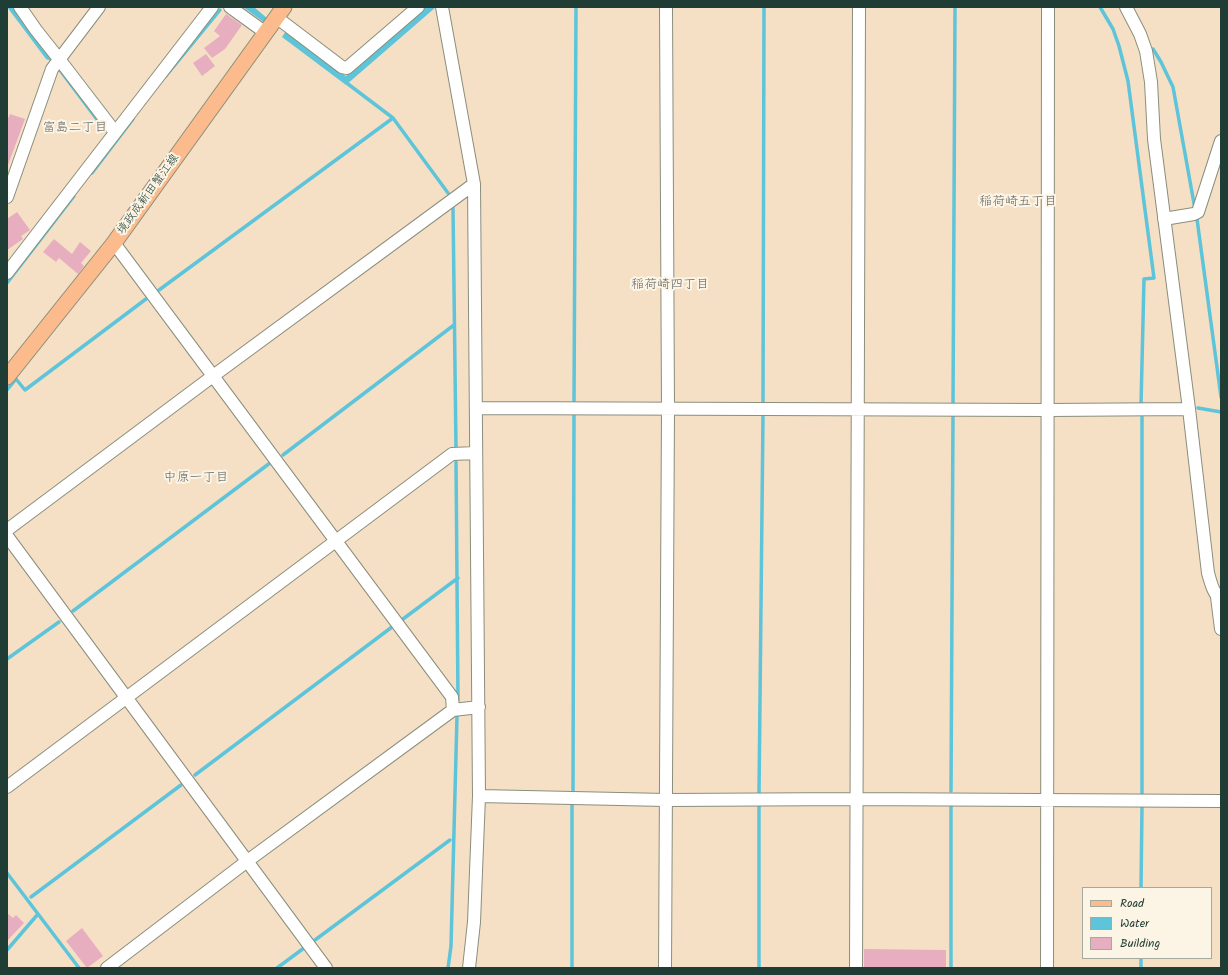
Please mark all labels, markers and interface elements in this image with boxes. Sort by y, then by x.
district label: 富島二丁目 [43,121,107,137]
street label: 境政成新田蟹江線 [115,152,183,238]
district label: 稲荷崎五丁目 [979,195,1057,211]
district label: 稲荷崎四丁目 [631,278,709,294]
district label: 中原一丁目 [164,471,228,487]
legend [1082,887,1212,959]
text: Road [1120,894,1144,913]
text: Water [1120,914,1149,933]
text: Building [1120,934,1160,953]

